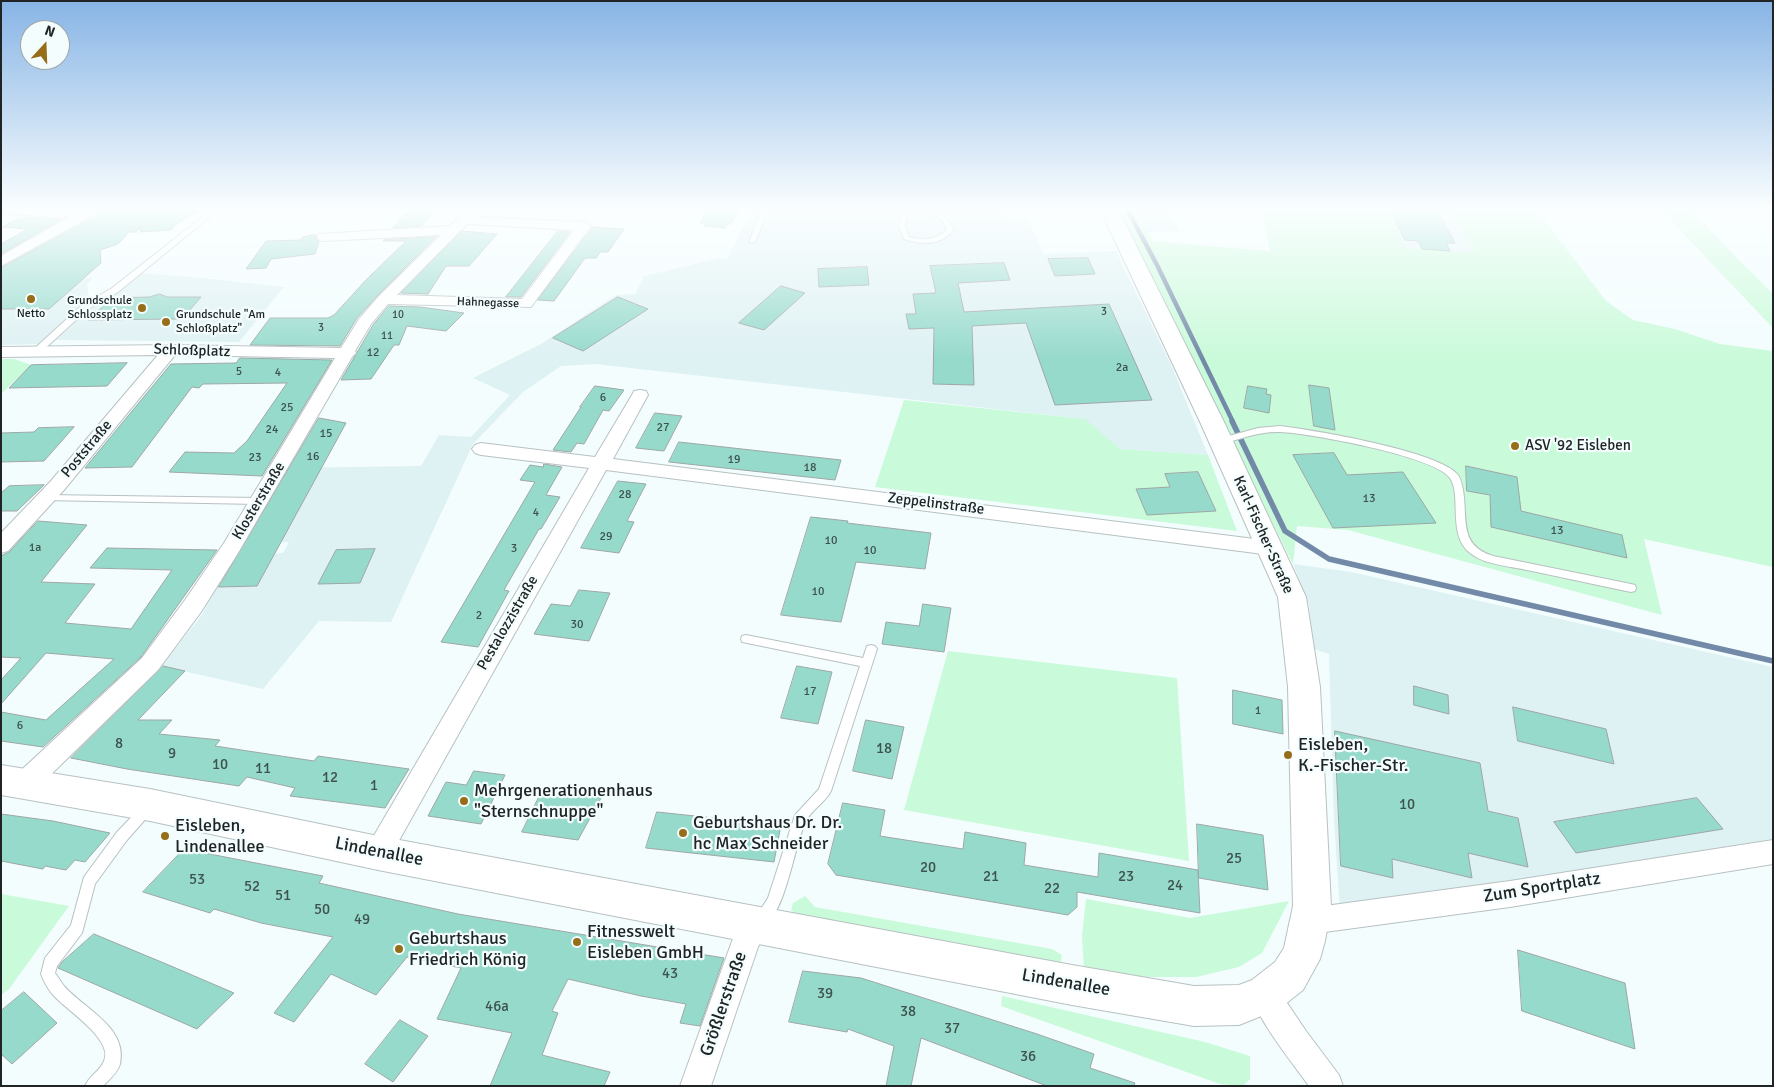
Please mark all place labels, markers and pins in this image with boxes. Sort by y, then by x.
marker: Netto [25,293,37,305]
place label: Grundschule Schlossplatz [67,294,132,322]
marker: Grundschule Schlossplatz [136,302,148,314]
place label: Netto [17,307,45,321]
place label: Grundschule "Am Schloßplatz" [176,308,265,336]
marker: Grundschule "Am Schloßplatz" [160,316,172,328]
place label: ASV '92 Eisleben [1525,437,1631,455]
marker: ASV '92 Eisleben [1509,440,1521,452]
place label: Eisleben, K.-Fischer-Str. [1298,734,1409,776]
marker: Eisleben, K.-Fischer-Str. [1282,749,1294,761]
place label: Mehrgenerationenhaus "Sternschnuppe" [474,780,653,822]
marker: Mehrgenerationenhaus "Sternschnuppe" [458,795,470,807]
place label: Geburtshaus Dr. Dr. hc Max Schneider [693,812,842,854]
place label: Eisleben, Lindenallee [175,815,264,858]
marker: Geburtshaus Dr. Dr. hc Max Schneider [677,827,689,839]
marker: Eisleben, Lindenallee [159,830,171,842]
place label: Fitnesswelt Eisleben GmbH [587,921,704,964]
place label: Geburtshaus Friedrich König [409,928,526,971]
marker: Fitnesswelt Eisleben GmbH [571,936,583,948]
marker: Geburtshaus Friedrich König [393,943,405,955]

